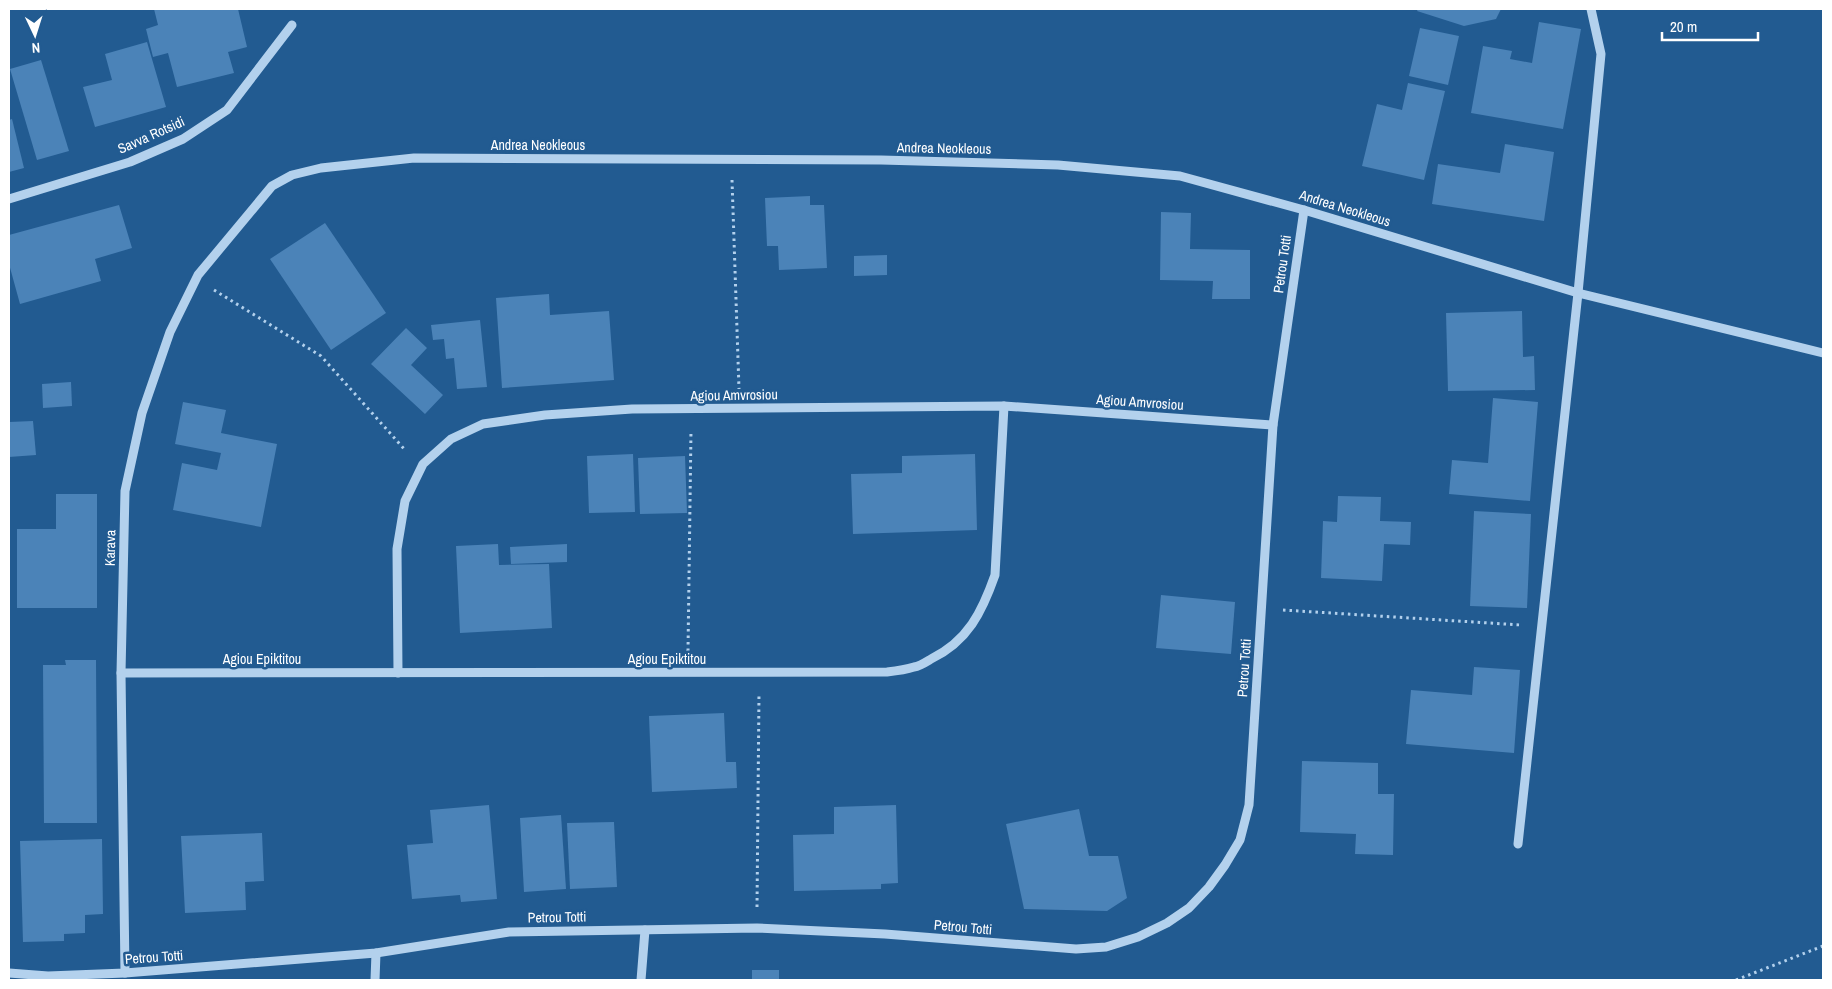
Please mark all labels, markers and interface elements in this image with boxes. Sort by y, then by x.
north arrow [10,10,60,60]
scale bar [1662,10,1758,42]
text: 20 m [1670,16,1697,37]
text: N [31,39,41,57]
street label: Savva Rotsidi [115,112,187,158]
street label: Andrea Neokleous [490,136,585,154]
street label: Andrea Neokleous [896,138,992,158]
street label: Andrea Neokleous [1296,185,1393,230]
street label: Petrou Totti [1269,234,1295,294]
street label: Agiou Amvrosiou [689,385,778,405]
street label: Agiou Amvrosiou [1095,390,1184,414]
street label: Karava [101,529,119,566]
street label: Petrou Totti [1233,638,1255,698]
street label: Agiou Epiktitou [222,650,301,668]
street label: Agiou Epiktitou [627,650,706,668]
street label: Petrou Totti [528,907,586,927]
street label: Petrou Totti [933,915,993,939]
street label: Petrou Totti [124,946,184,968]

